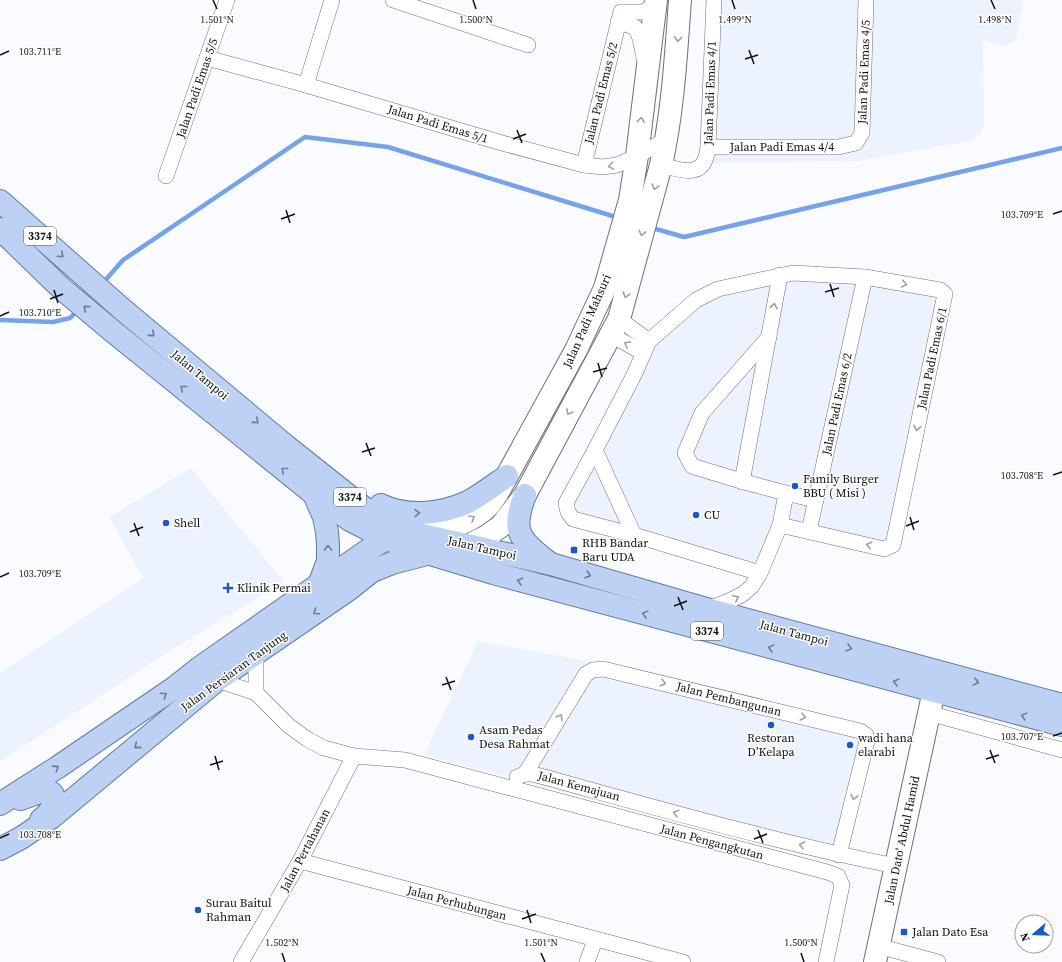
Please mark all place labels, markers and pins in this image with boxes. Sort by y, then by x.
place label: Family Burger BBU ( Misi ) [803,471,879,501]
marker: Family Burger BBU ( Misi ) [790,481,800,491]
place label: CU [704,507,720,523]
marker: CU [691,510,701,520]
place label: Shell [174,515,201,531]
marker: Shell [161,518,171,528]
place label: RHB Bandar Baru UDA [582,535,648,565]
marker: RHB Bandar Baru UDA [569,545,579,555]
place label: Klinik Permai [237,580,311,596]
marker: Klinik Permai [222,582,234,594]
marker: Restoran D’Kelapa [766,720,776,730]
place label: Asam Pedas Desa Rahmat [479,722,550,752]
place label: Restoran D’Kelapa [747,730,796,760]
place label: wadi hana elarabi [858,730,914,760]
marker: Asam Pedas Desa Rahmat [466,732,476,742]
marker: wadi hana elarabi [845,740,855,750]
place label: Surau Baitul Rahman [206,895,272,925]
marker: Surau Baitul Rahman [193,905,203,915]
place label: Jalan Dato Esa [911,924,989,940]
marker: Jalan Dato Esa [899,927,909,937]

